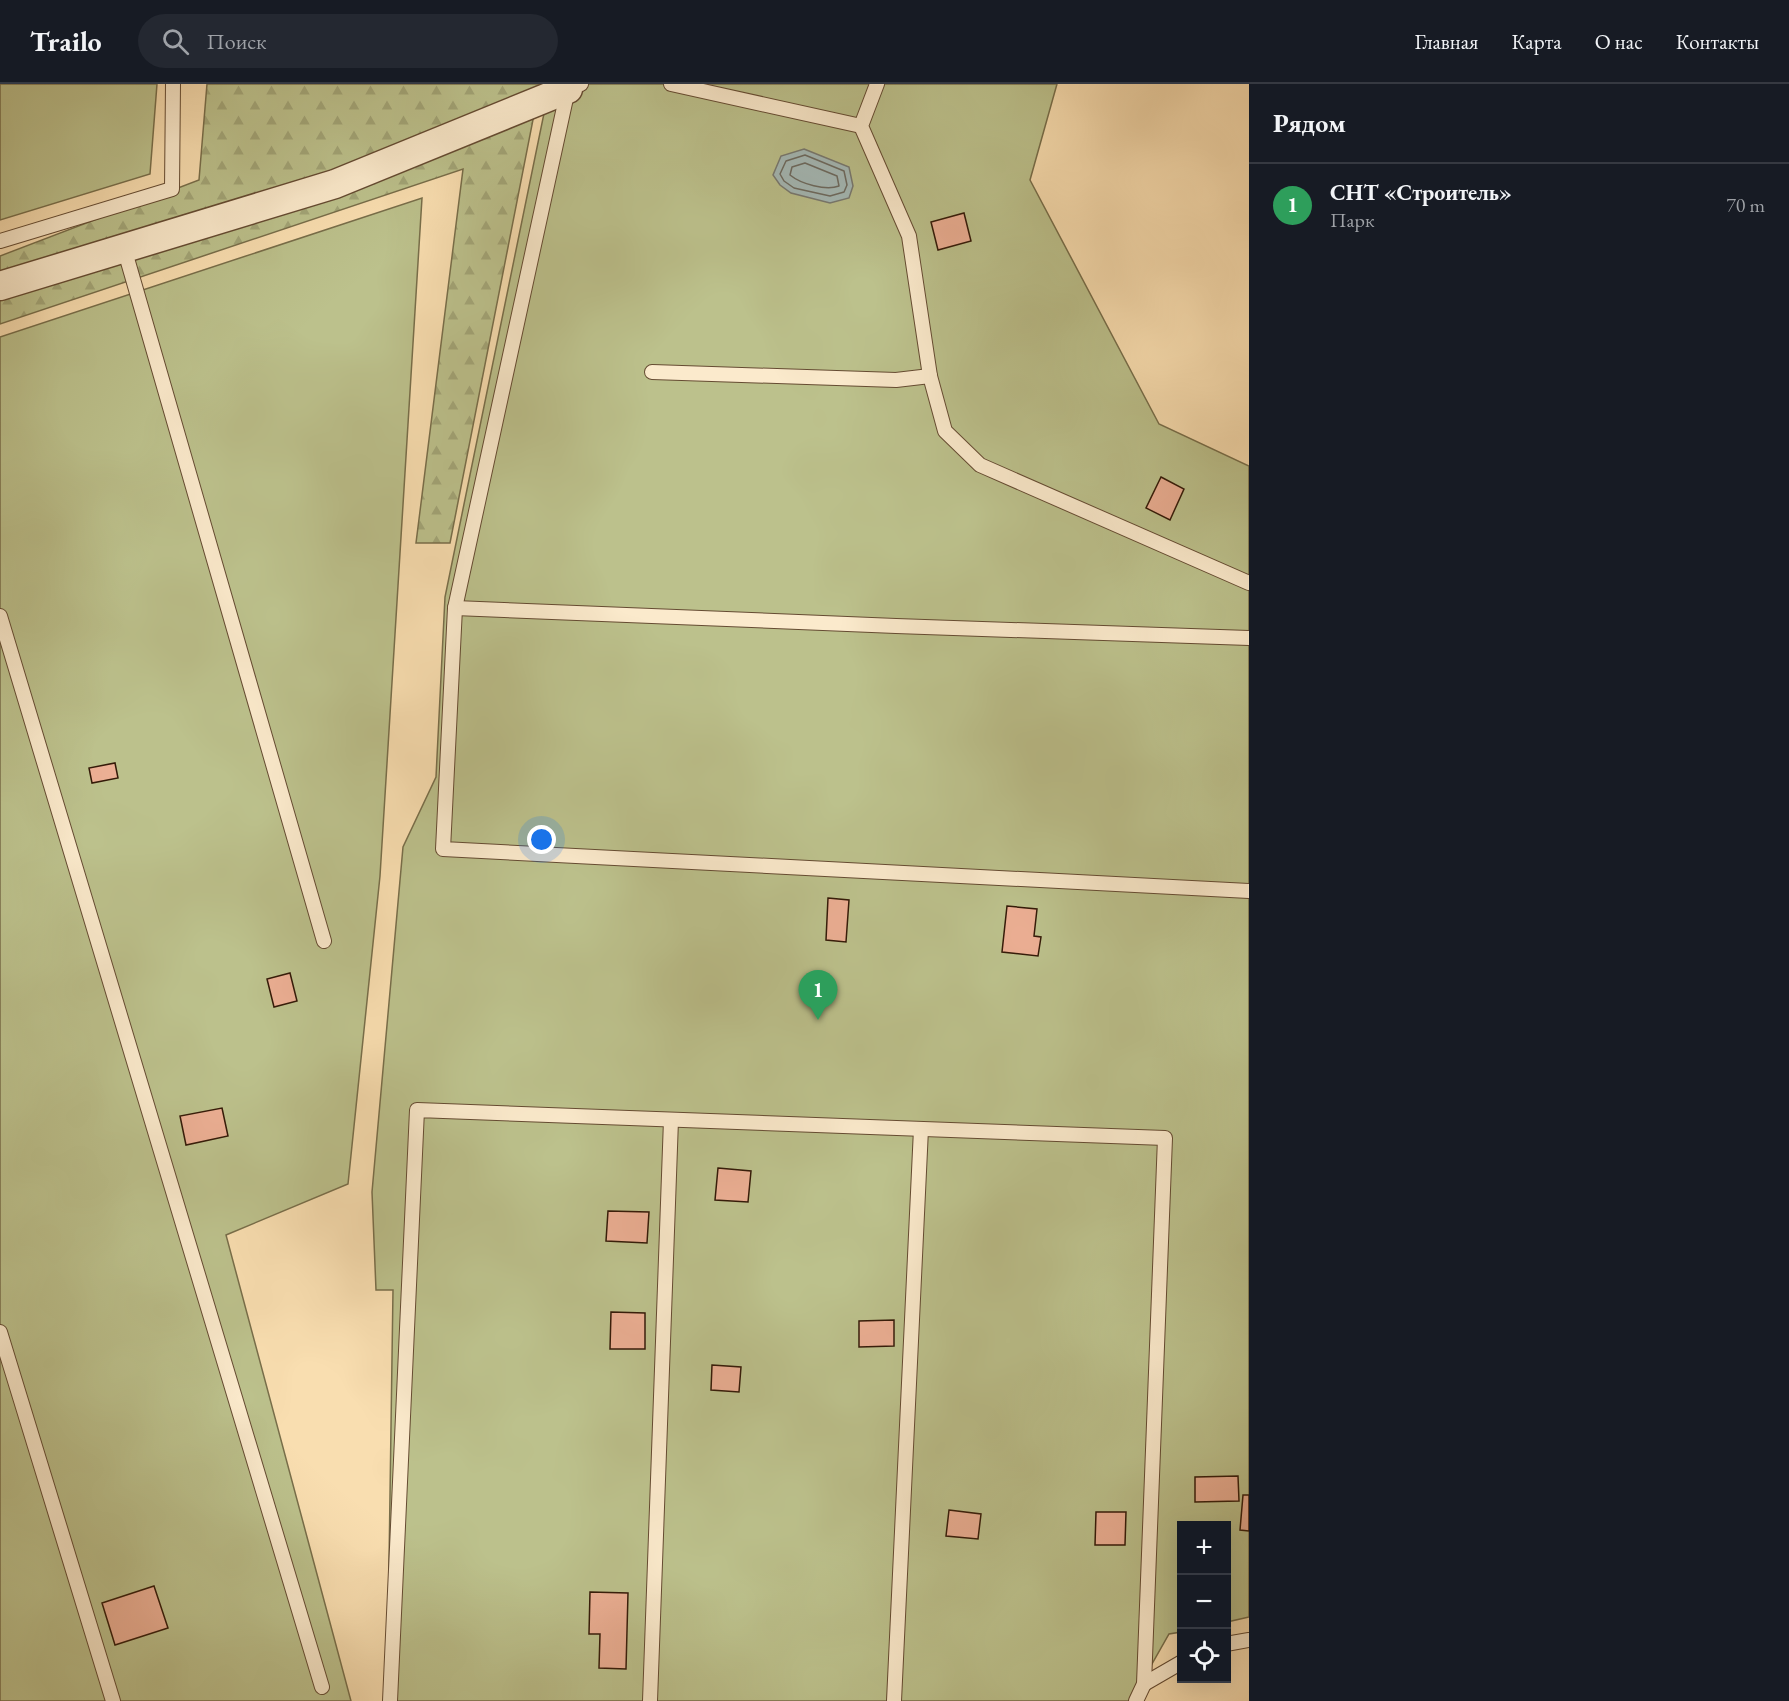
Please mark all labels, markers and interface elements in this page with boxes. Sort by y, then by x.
search box [138,14,558,68]
text: Trailo [30,23,102,59]
icon: search [159,25,192,58]
text: Поиск [207,27,266,56]
text: Главная [1414,28,1478,55]
text: Карта [1511,28,1562,55]
text: О нас [1595,28,1643,55]
text: Контакты [1676,28,1759,55]
text: Рядом [1273,106,1346,140]
text: СНТ «Строитель» [1330,178,1512,207]
text: 1 [1287,192,1298,218]
text: 70 m [1726,192,1765,218]
text: Парк [1330,207,1374,233]
your location [527,825,556,854]
pin: 1 [798,970,838,1020]
map controls [1177,1521,1231,1683]
button: + [1177,1521,1231,1575]
button: − [1177,1575,1231,1629]
button: locate [1177,1629,1231,1683]

